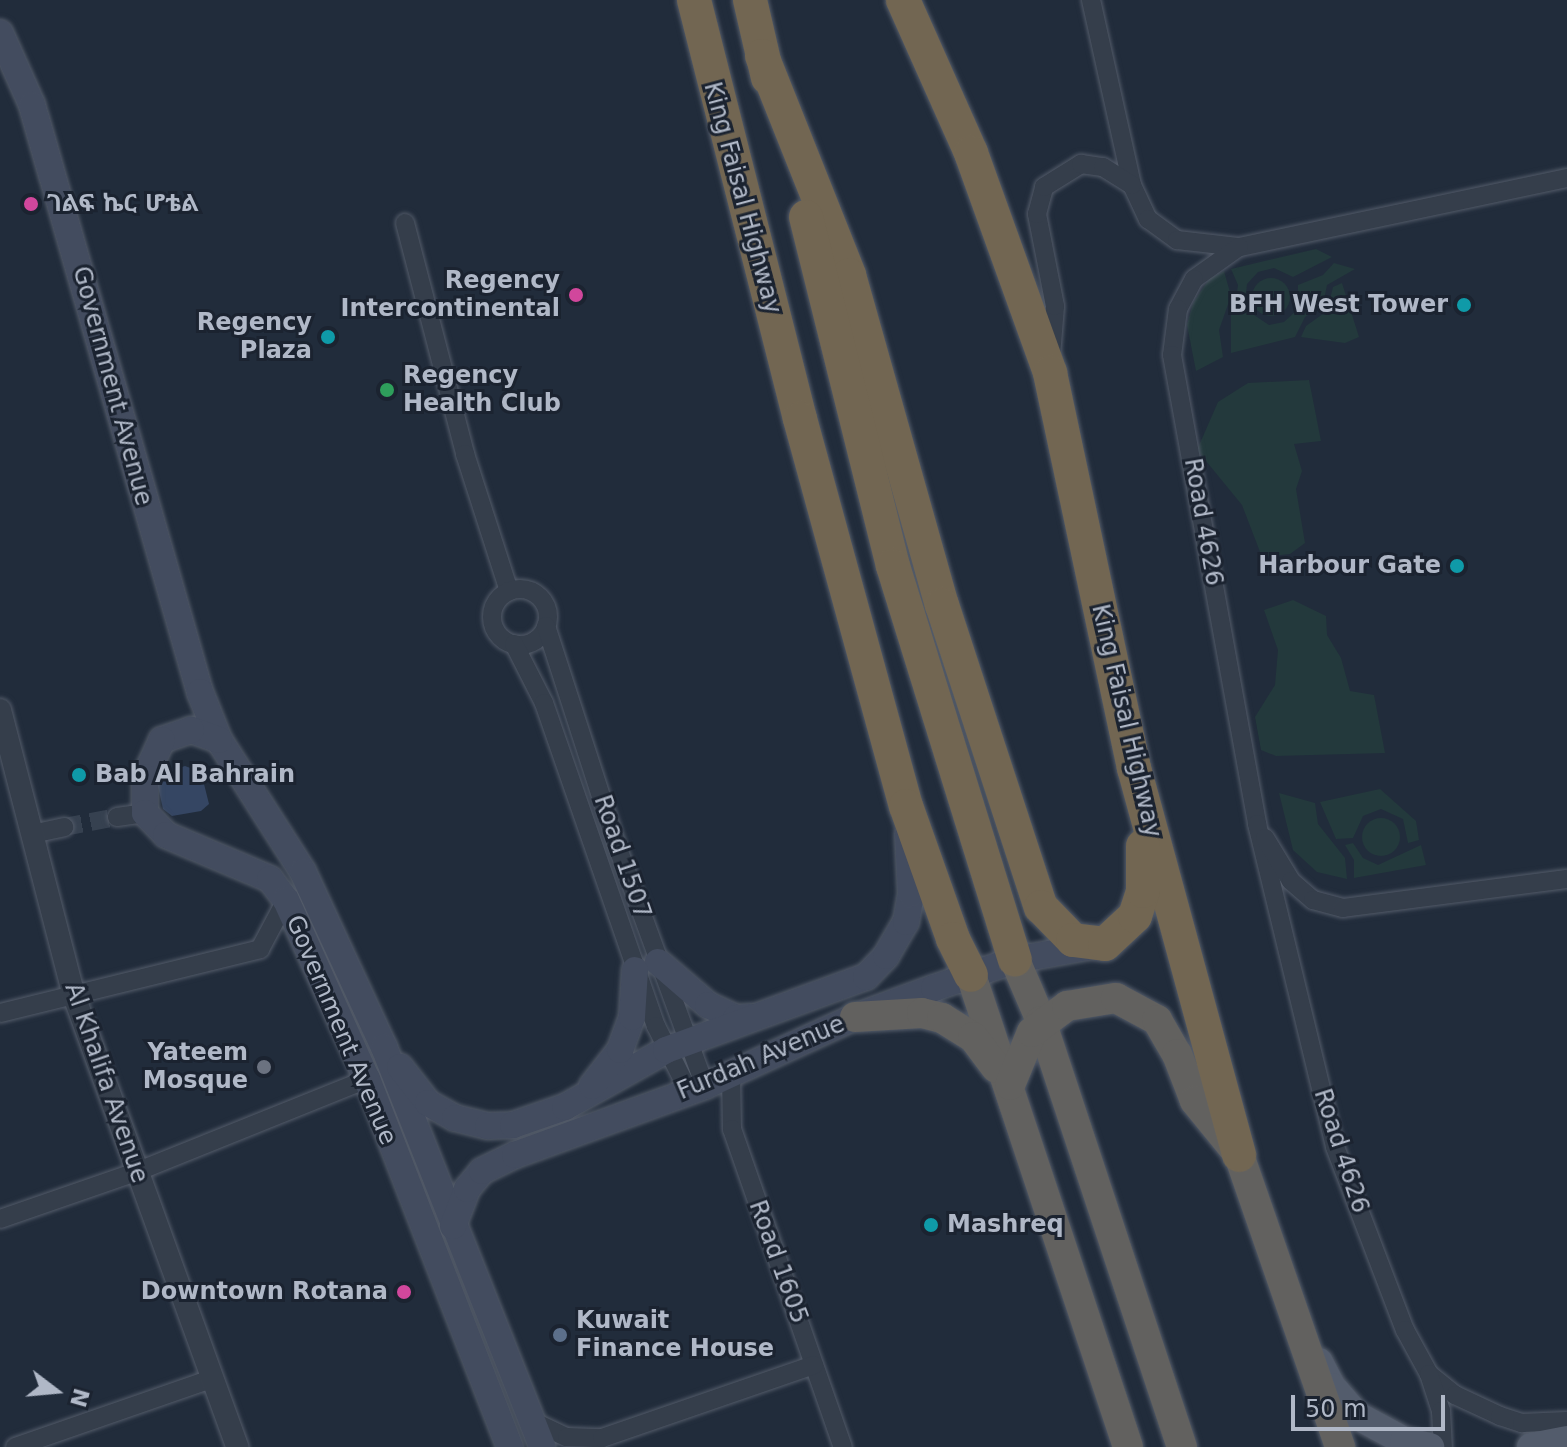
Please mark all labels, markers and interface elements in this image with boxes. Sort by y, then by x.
street label: King Faisal Highway [697,79,787,317]
place label: ገልፍ ኬር ሆቴል [47,190,199,218]
marker: ገልፍ ኬር ሆቴል [22,195,40,213]
street label: Government Avenue [66,263,158,509]
place label: Regency Intercontinental [341,267,560,323]
marker: Regency Intercontinental [567,286,585,304]
place label: BFH West Tower [1229,291,1448,319]
marker: BFH West Tower [1455,296,1473,314]
place label: Regency Plaza [197,309,312,365]
marker: Regency Plaza [319,328,337,346]
place label: Regency Health Club [403,362,561,418]
marker: Regency Health Club [378,381,396,399]
street label: Road 4626 [1178,456,1228,588]
place label: Harbour Gate [1258,552,1441,580]
marker: Harbour Gate [1448,557,1466,575]
street label: King Faisal Highway [1085,601,1167,841]
place label: Bab Al Bahrain [95,761,295,789]
marker: Bab Al Bahrain [70,766,88,784]
street label: Road 1507 [587,791,657,923]
street label: Government Avenue [280,911,402,1149]
street label: Al Khalifa Avenue [58,979,154,1187]
street label: Furdah Avenue [673,1010,849,1106]
place label: Yateem Mosque [143,1039,248,1095]
marker: Yateem Mosque [255,1058,273,1076]
street label: Road 4626 [1307,1085,1375,1217]
street label: Road 1605 [742,1196,814,1328]
place label: Mashreq [947,1211,1064,1239]
marker: Mashreq [922,1216,940,1234]
place label: Downtown Rotana [141,1278,388,1306]
marker: Downtown Rotana [395,1283,413,1301]
place label: Kuwait Finance House [576,1307,774,1363]
marker: Kuwait Finance House [551,1326,569,1344]
north arrow [16,1351,96,1431]
scale bar [1295,1379,1449,1429]
text: N [65,1385,94,1410]
text: 50 m [1305,1395,1367,1423]

